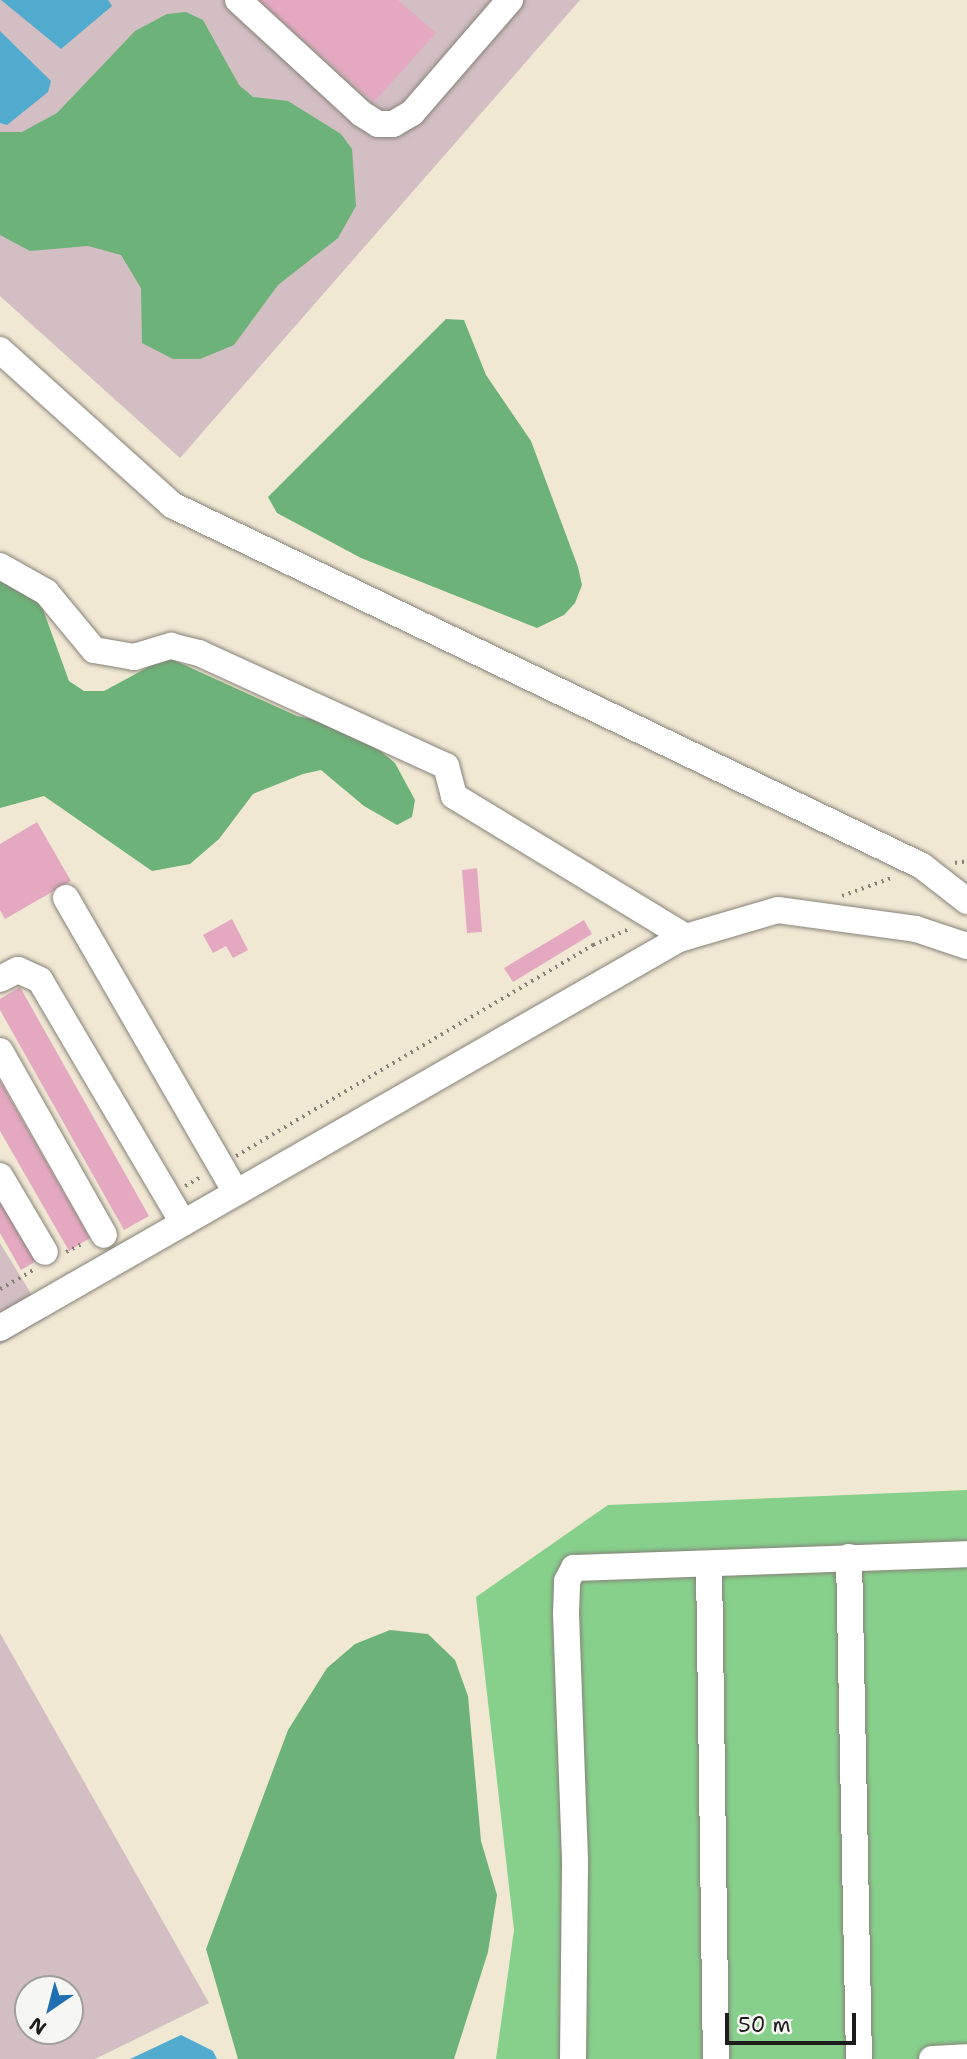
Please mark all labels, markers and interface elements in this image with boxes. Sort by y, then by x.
north arrow [14,1975,84,2045]
scale bar [729,2000,860,2044]
text: N [24,2011,51,2041]
text: 50 m [738,2011,791,2039]

